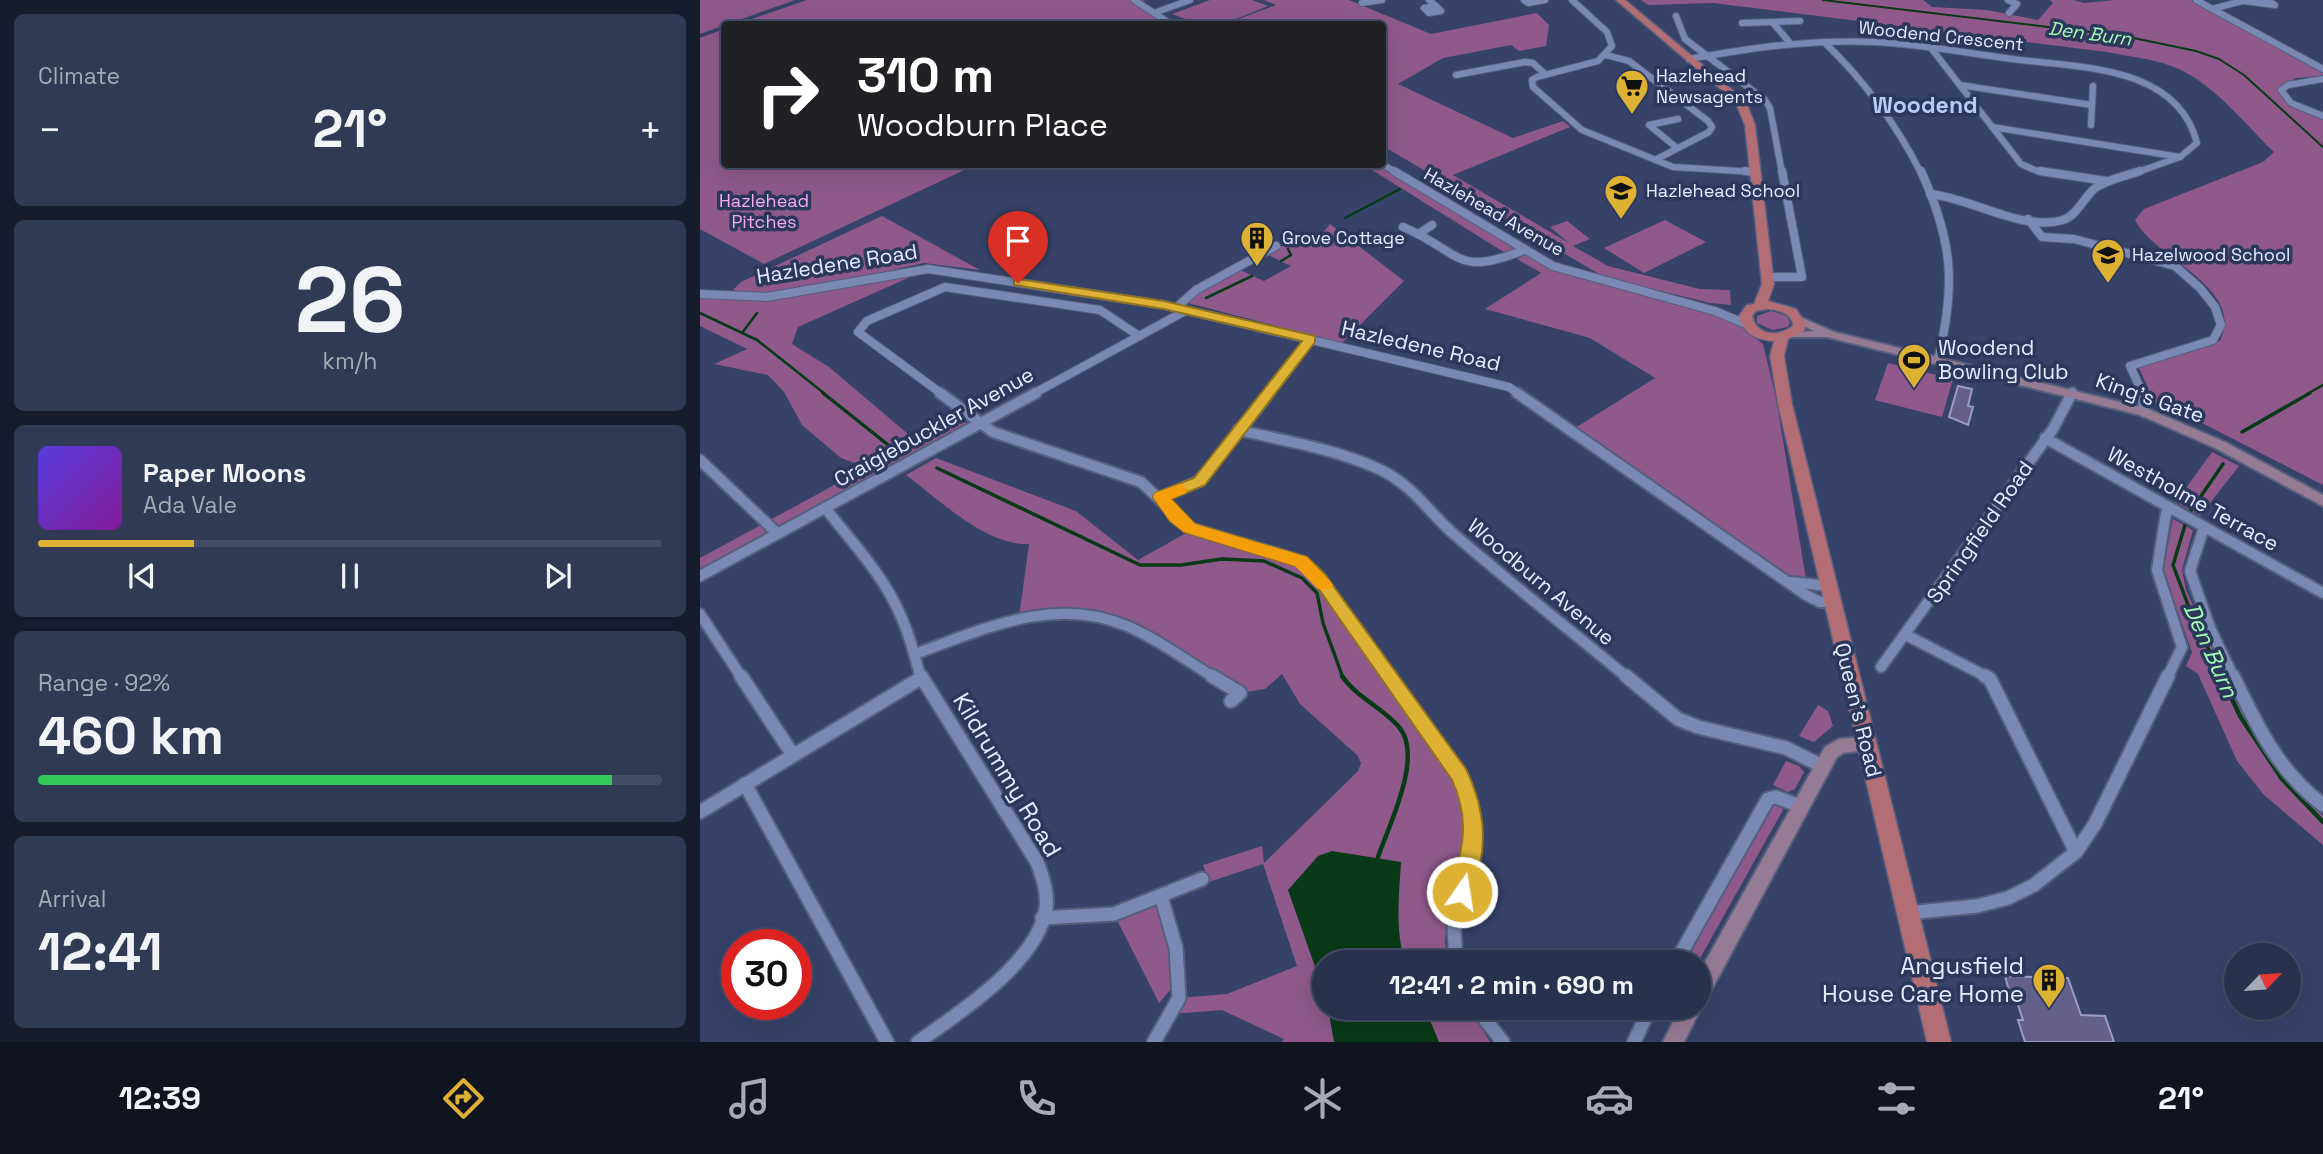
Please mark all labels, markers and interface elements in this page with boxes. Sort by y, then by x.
street label: Woodend Crescent [1857,15,2025,56]
water label: Den Burn [2047,15,2133,52]
text: 310 m [857,44,994,106]
icon: right [742,49,833,140]
text: Climate [38,61,120,91]
place label: Hazlehead Newsagents [1656,64,1763,108]
supermarket icon: Hazlehead Newsagents [1613,67,1651,116]
district label: Woodend [1872,90,1978,120]
text: 21° [313,96,387,162]
text: Woodburn Place [857,105,1108,145]
text: − [38,106,62,154]
text: + [638,106,662,154]
street label: Hazlehead Avenue [1420,162,1568,261]
school or university icon: Hazlehead School [1602,172,1640,221]
place label: Hazlehead School [1646,179,1800,202]
park label: Hazlehead Pitches [719,189,809,233]
pin [988,211,1048,283]
building icon: Grove Cottage [1238,219,1276,268]
icon: arrive [999,222,1037,260]
place label: Grove Cottage [1282,226,1405,249]
school or university icon: Hazelwood School [2089,236,2127,285]
street label: Hazledene Road [755,237,919,290]
text: 26 [295,242,405,359]
place label: Hazelwood School [2132,243,2290,266]
street label: Hazledene Road [1339,314,1503,377]
place label: Woodend Bowling Club [1938,334,2069,385]
sports icon: Woodend Bowling Club [1895,341,1933,390]
text: km/h [323,346,377,376]
street label: Craigiebuckler Avenue [829,360,1038,493]
street label: King's Gate [2092,366,2208,429]
street label: Westholme Terrace [2103,440,2284,557]
street label: Springfield Road [1920,455,2039,608]
text: Paper Moons [143,456,306,490]
text: Ada Vale [143,490,237,520]
street label: Woodburn Avenue [1462,512,1620,651]
icon: previous [123,557,161,595]
icon: pause [331,557,369,595]
icon: next [539,557,577,595]
water label: Den Burn [2177,598,2246,703]
street label: Queen's Road [1829,640,1888,780]
text: Range · 92% [38,668,170,698]
street label: Kildrummy Road [946,687,1069,863]
text: 460 km [38,703,224,769]
position arrow [1425,855,1499,929]
text: Arrival [38,884,106,914]
text: 12:41 [38,919,163,985]
speed limit sign: 30 [721,929,812,1020]
north arrow [2224,943,2301,1020]
map controls [2224,943,2301,1020]
place label: Angusfield House Care Home [1822,950,2024,1009]
building icon: Angusfield House Care Home [2030,961,2068,1010]
text: 12:41 · 2 min · 690 m [1389,968,1634,1002]
icon: directions [439,1074,488,1123]
icon: music [725,1074,774,1123]
icon: phone [1012,1074,1061,1123]
icon: climate [1298,1074,1347,1123]
icon: car [1585,1074,1634,1123]
icon: filters [1872,1074,1921,1123]
text: 12:39 [119,1078,201,1118]
text: 21° [2158,1078,2204,1118]

